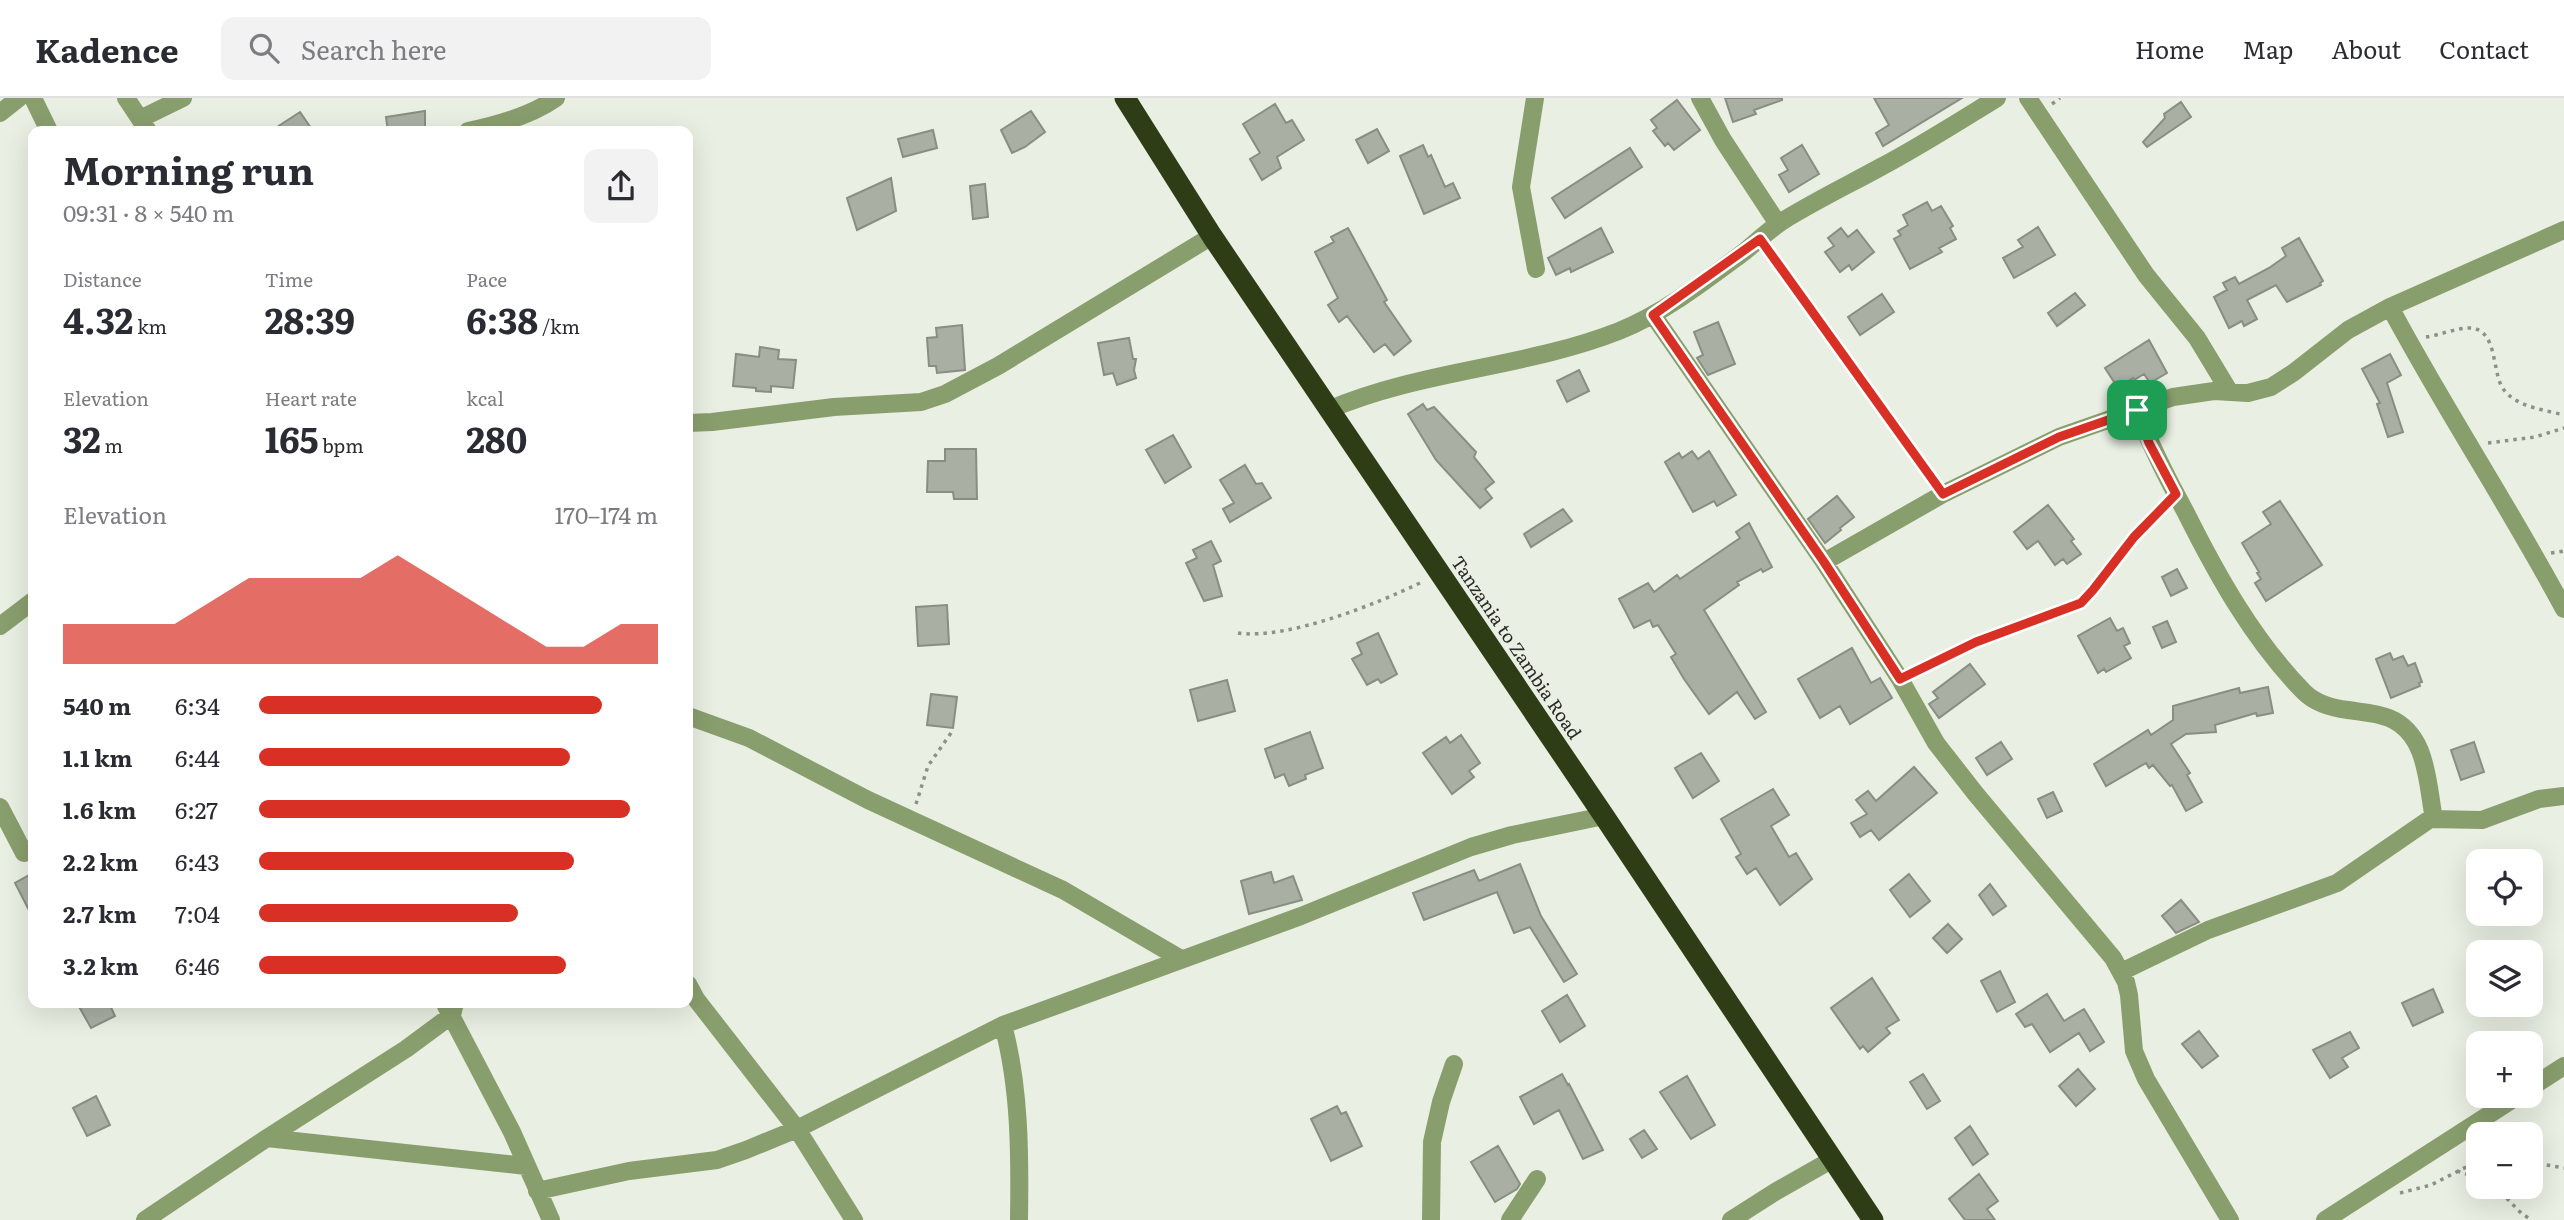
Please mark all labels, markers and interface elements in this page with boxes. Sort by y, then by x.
search box [221,17,711,80]
text: Kadence [35,24,179,73]
icon: search [245,29,283,67]
text: Search here [301,29,447,68]
text: Home [2135,31,2204,66]
text: Map [2242,31,2293,66]
text: About [2331,31,2401,66]
text: Contact [2439,31,2529,66]
text: Morning run [63,140,314,197]
button: share [584,149,658,223]
text: 09:31 · 8 × 540 m [63,195,234,229]
text: Distance [63,265,142,293]
text: Time [265,265,313,293]
text: Pace [466,265,507,293]
text: 4.32 [63,293,133,345]
text: 28:39 [265,293,355,345]
text: 6:38 [466,293,538,345]
text: km [133,312,167,340]
text: /km [538,312,580,340]
pin [2107,380,2167,440]
text: Elevation [63,384,149,412]
text: Heart rate [265,384,357,412]
text: kcal [466,384,504,412]
icon: arrive [2118,391,2156,429]
text: 32 [63,412,101,464]
text: 165 [265,412,318,464]
text: 280 [466,412,527,464]
text: m [101,431,123,459]
text: bpm [318,431,364,459]
text: Elevation [63,497,167,531]
text: 170–174 m [555,497,658,531]
street label: Tanzania to Zambia Road [1445,550,1589,744]
text: 540 m [63,688,131,722]
text: 6:34 [175,688,220,722]
text: 1.1 km [63,740,133,774]
text: 6:44 [175,740,220,774]
text: 1.6 km [63,792,136,826]
text: 6:27 [175,792,218,826]
text: 2.2 km [63,844,138,878]
text: 6:43 [175,844,220,878]
map controls [2466,849,2543,1199]
button: locate [2466,849,2543,926]
text: 2.7 km [63,896,137,930]
text: 7:04 [175,896,220,930]
button: layers [2466,940,2543,1017]
text: 3.2 km [63,948,139,982]
text: 6:46 [175,948,220,982]
button: + [2466,1031,2543,1108]
button: − [2466,1122,2543,1199]

